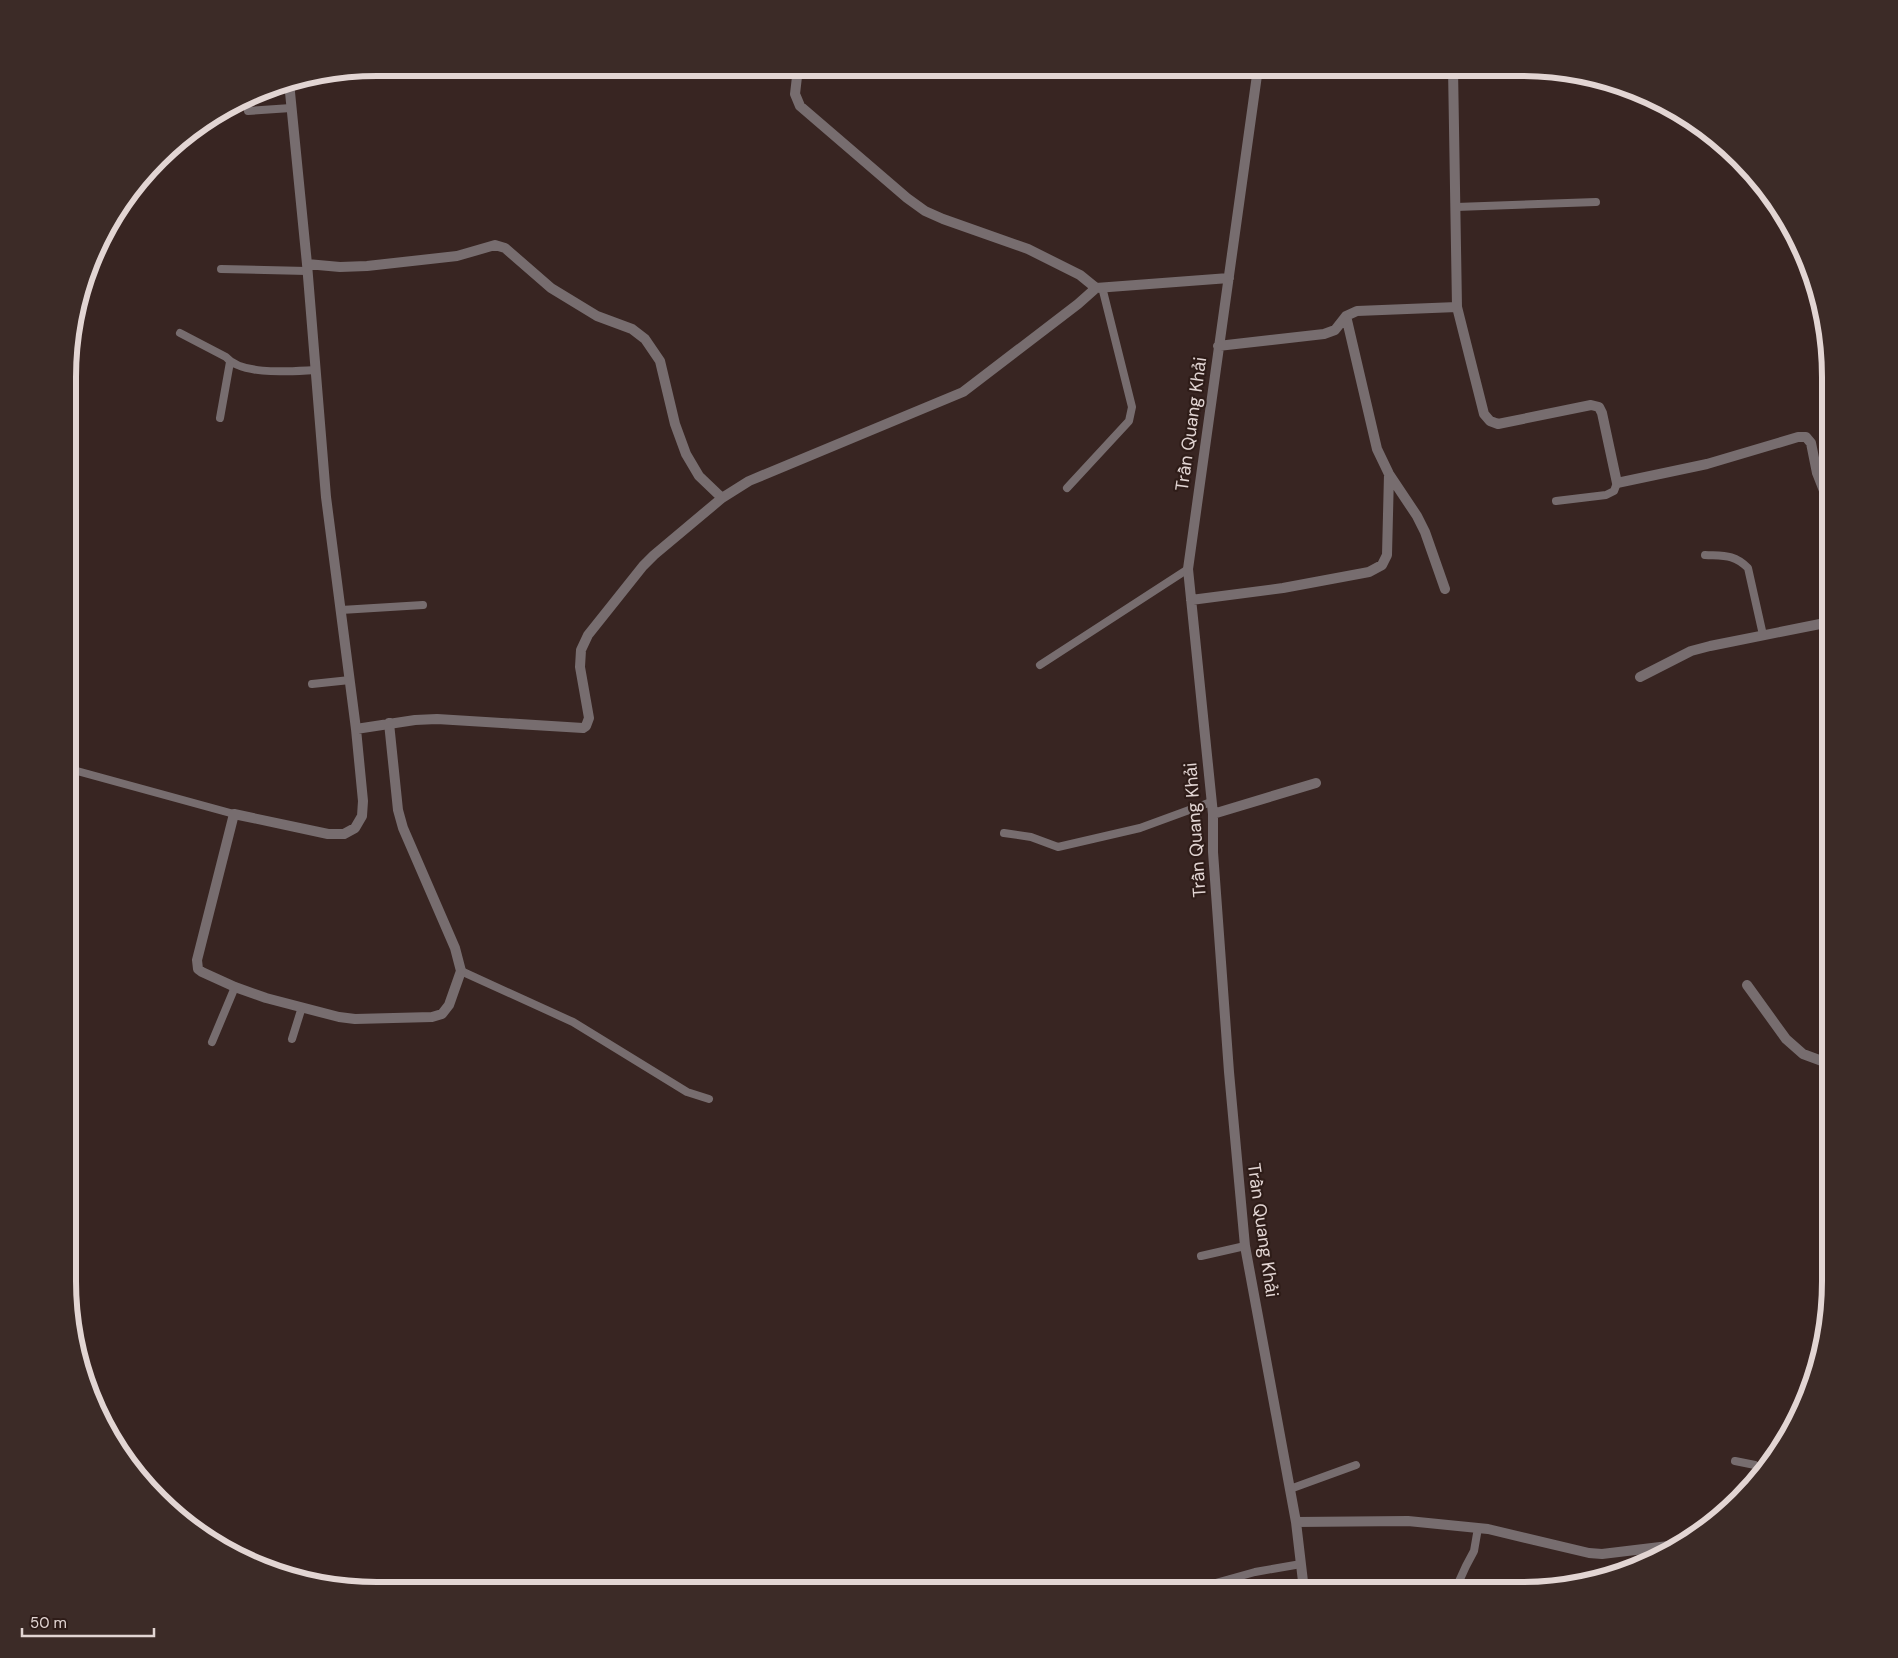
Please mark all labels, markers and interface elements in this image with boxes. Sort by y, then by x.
street label: Trần Quang Khải [1170,355,1212,493]
street label: Trần Quang Khải [1178,762,1212,898]
street label: Trần Quang Khải [1242,1161,1284,1299]
scale bar [22,1606,155,1638]
text: 50 m [30,1613,67,1633]

